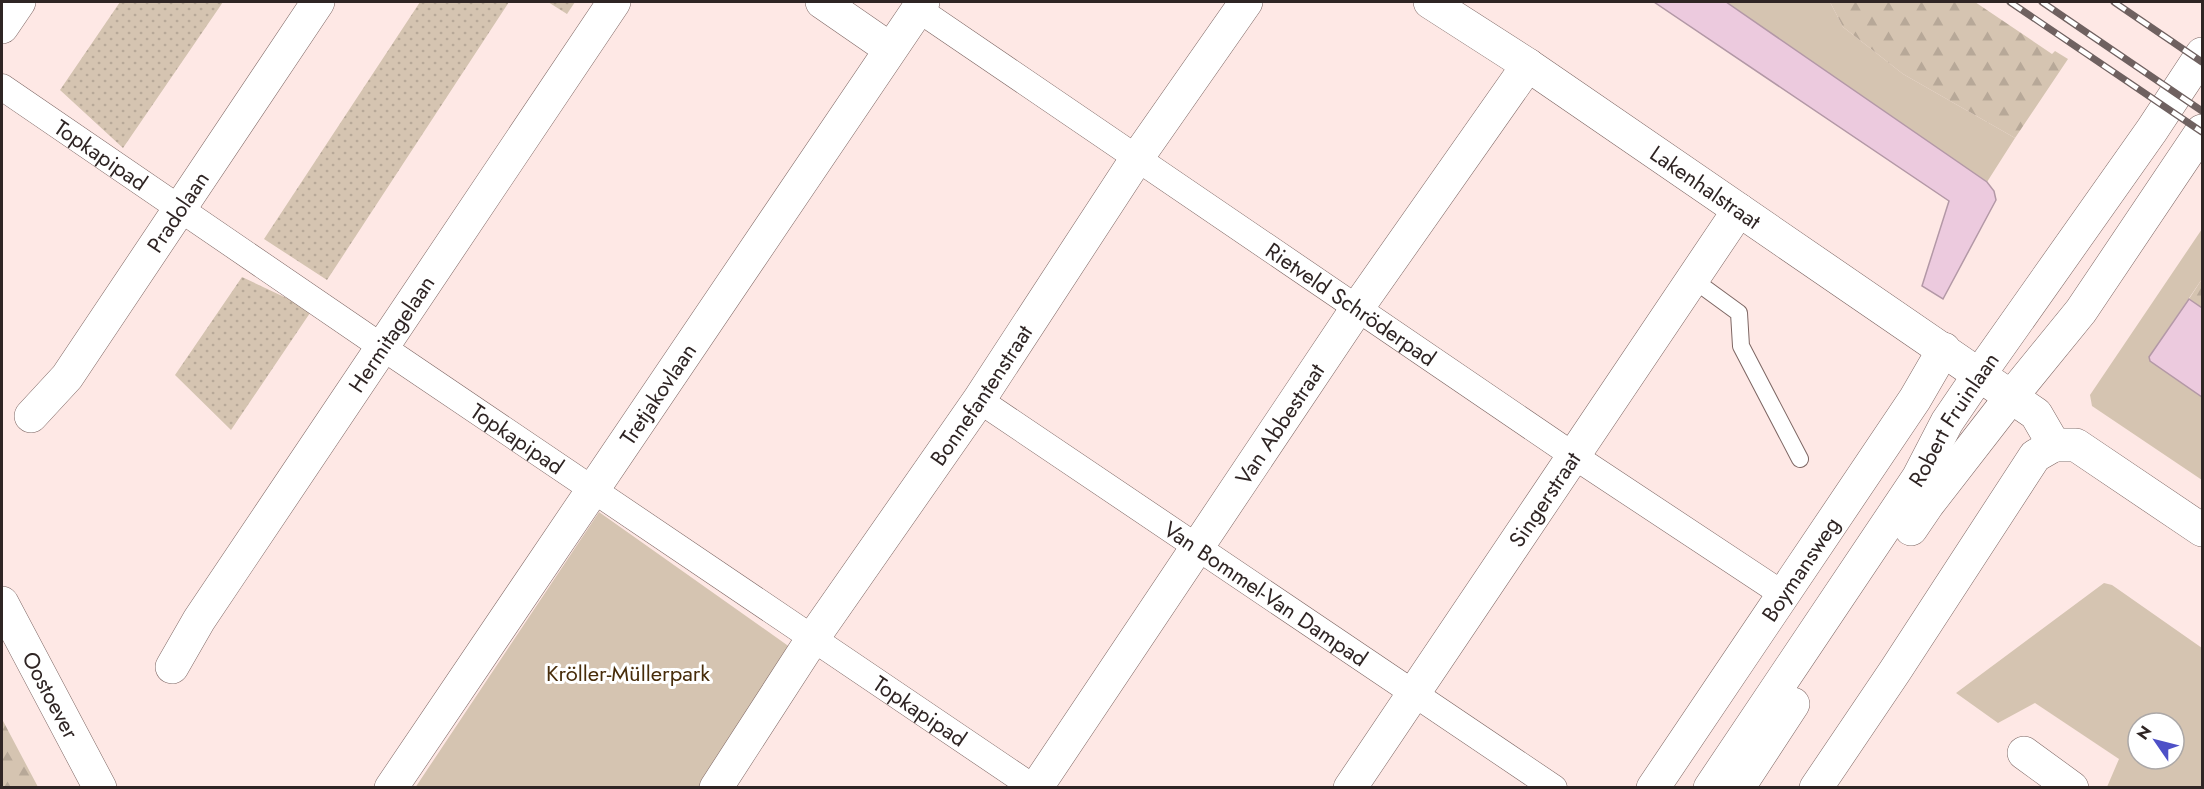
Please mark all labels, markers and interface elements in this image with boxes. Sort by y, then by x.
street label: Topkapipad [48,111,154,198]
street label: Lakenhalstraat [1644,138,1768,237]
street label: Pradolaan [139,165,217,259]
street label: Rietveld Schröderpad [1259,234,1443,374]
street label: Hermitagelaan [340,269,442,399]
street label: Bonnefantenstraat [922,318,1040,472]
street label: Tretjakovlaan [612,336,704,451]
street label: Robert Fruinlaan [1901,345,2006,493]
street label: Van Abbestraat [1227,356,1332,491]
street label: Topkapipad [464,395,571,482]
street label: Singerstraat [1501,445,1588,553]
street label: Boymansweg [1754,510,1847,628]
street label: Van Bommel-Van Dampad [1157,513,1374,674]
street label: Oostoever [14,646,87,745]
park label: Kröller-Müllerpark [546,657,710,689]
street label: Topkapipad [867,668,973,754]
north arrow [2126,711,2186,771]
text: N [2131,721,2157,744]

